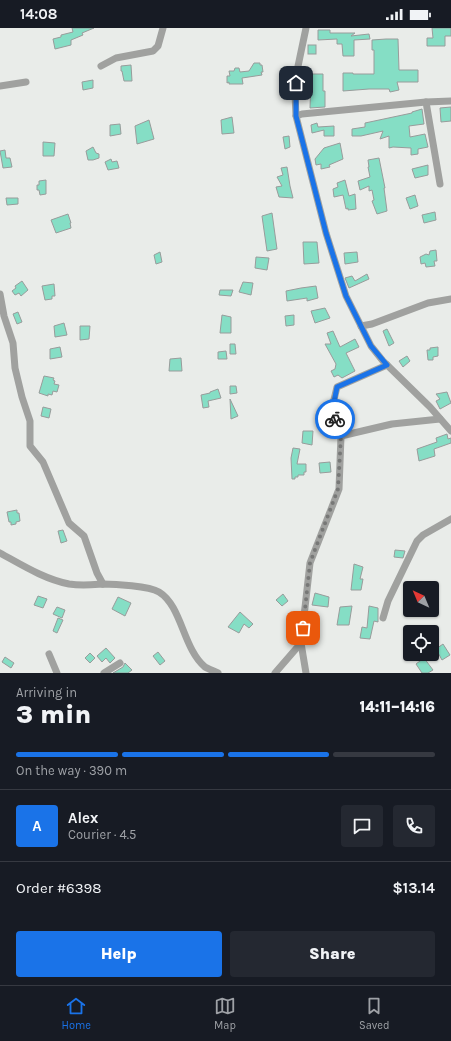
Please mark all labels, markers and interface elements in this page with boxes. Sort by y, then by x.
text: 14:08 [20,5,58,23]
pin [279,66,313,100]
icon: home [285,72,307,94]
courier [315,399,355,439]
icon: bike [324,408,346,430]
north arrow [403,581,439,617]
map controls [403,581,439,661]
pin [286,611,320,645]
icon: bag [292,617,314,639]
button: locate [403,625,439,661]
text: Arriving in [16,685,77,700]
text: 14:11–14:16 [360,698,435,716]
text: 3 min [16,699,91,730]
text: On the way · 390 m [16,763,127,778]
button: chat [341,805,383,847]
button: phone [393,805,435,847]
text: Alex [68,809,98,827]
text: A [32,817,42,835]
text: Courier · 4.5 [68,827,136,842]
text: Order #6398 [16,879,101,897]
text: $13.14 [392,879,435,897]
button: Help [16,931,222,977]
button: Share [230,931,435,977]
tab: Home [62,995,91,1032]
tab: Map [214,995,236,1032]
tab: Saved [359,995,389,1032]

